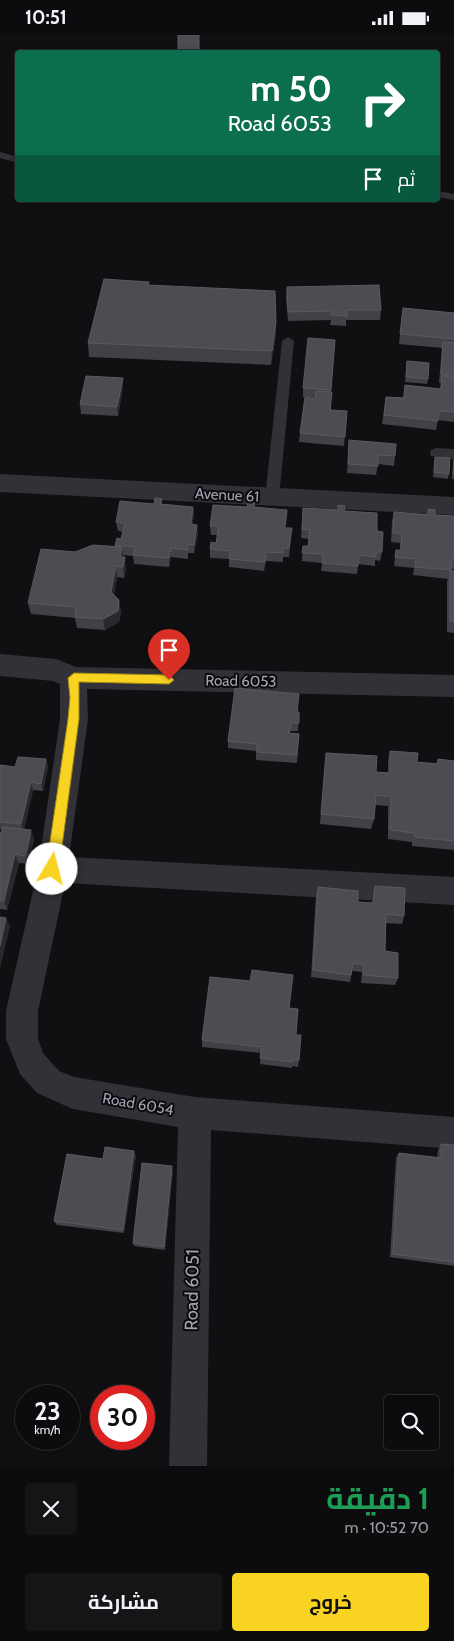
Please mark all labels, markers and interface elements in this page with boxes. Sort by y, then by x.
text: 10:51 [25,6,67,29]
text: 50 m [250,67,332,110]
icon: right [350,70,415,135]
text: Road 6053 [228,110,332,137]
icon: arrive [359,165,387,193]
text: ثم [397,168,415,191]
street label: Avenue 61 [194,484,260,506]
pin [148,629,190,680]
icon: arrive [155,636,183,664]
street label: Road 6053 [205,671,277,691]
position arrow [25,842,77,894]
street label: Road 6054 [101,1089,175,1119]
street label: Road 6051 [180,1249,204,1331]
speed limit sign: 30 [90,1385,155,1450]
map controls [384,1395,439,1450]
button: search [384,1395,439,1450]
text: 23 [34,1396,61,1426]
text: km/h [34,1422,61,1437]
text: 1 دقيقة [326,1480,429,1517]
button: close [25,1483,77,1535]
text: 70 m · 10:52 [345,1518,429,1537]
button: مشاركة [25,1573,222,1631]
button: خروج [232,1573,429,1631]

